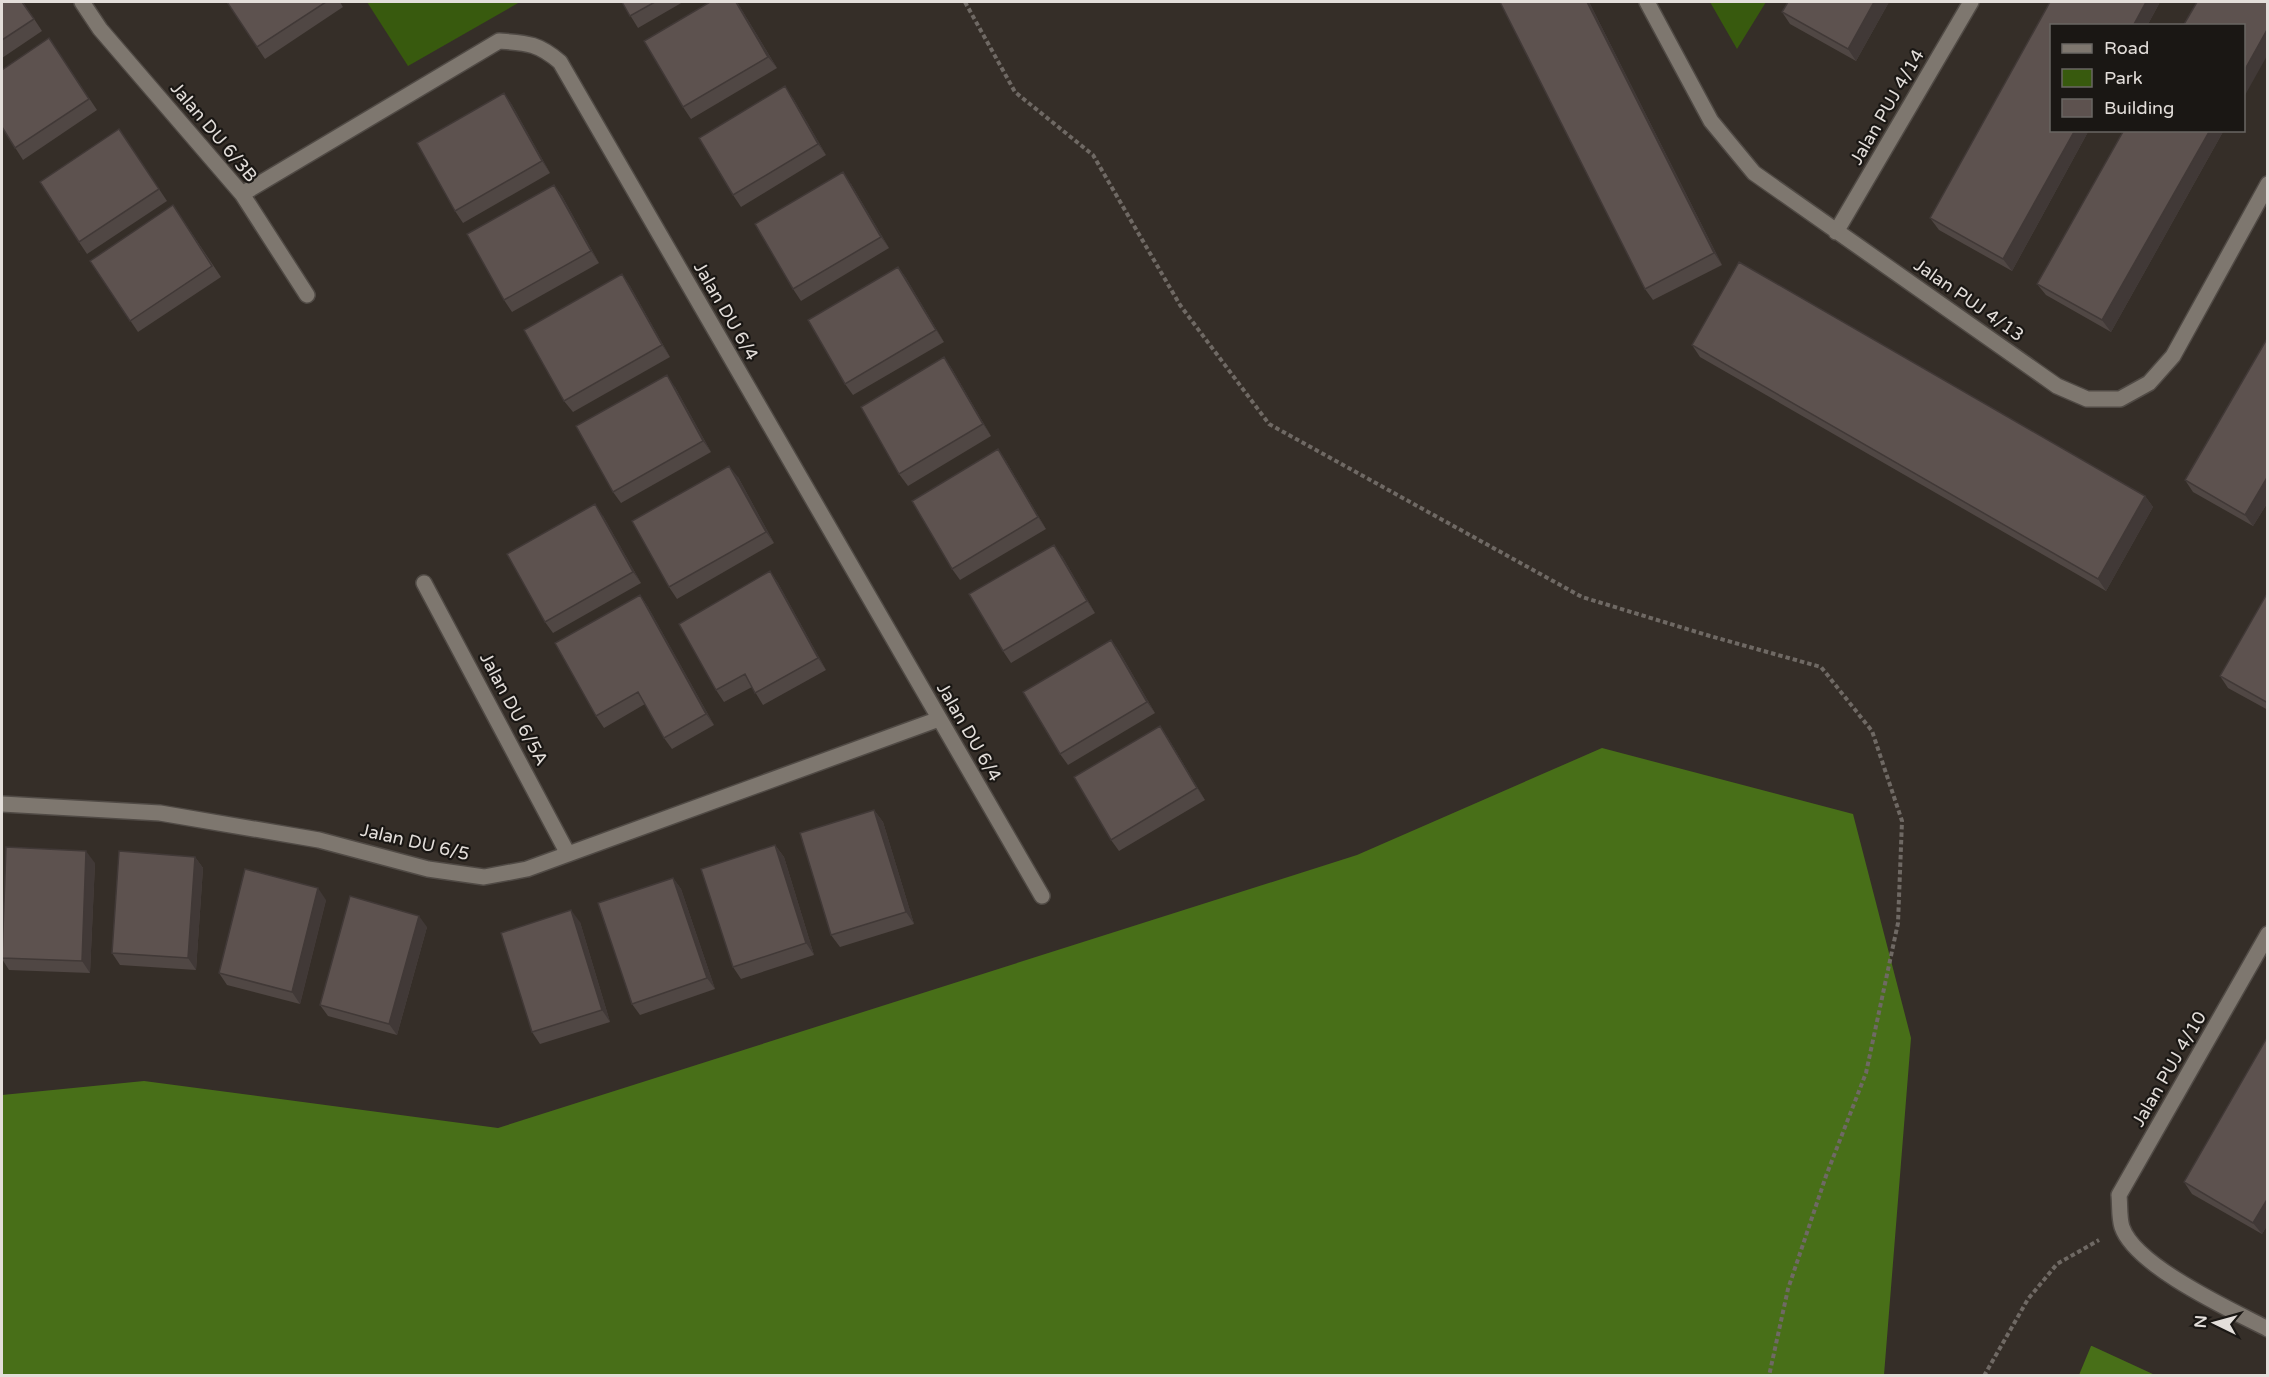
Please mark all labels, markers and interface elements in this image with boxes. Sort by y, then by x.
legend [2050,24,2245,132]
text: Road [2104,37,2149,59]
street label: Jalan PUJ 4/14 [1845,45,1929,169]
text: Park [2104,67,2143,89]
street label: Jalan DU 6/3B [166,78,262,186]
text: Building [2104,97,2174,119]
street label: Jalan PUJ 4/13 [1910,254,2028,346]
street label: Jalan DU 6/4 [689,258,763,364]
street label: Jalan DU 6/5A [475,649,553,769]
street label: Jalan DU 6/4 [932,679,1006,785]
street label: Jalan DU 6/5 [358,819,472,865]
street label: Jalan PUJ 4/10 [2127,1007,2211,1131]
north arrow [2185,1293,2245,1353]
text: N [2191,1315,2212,1329]

